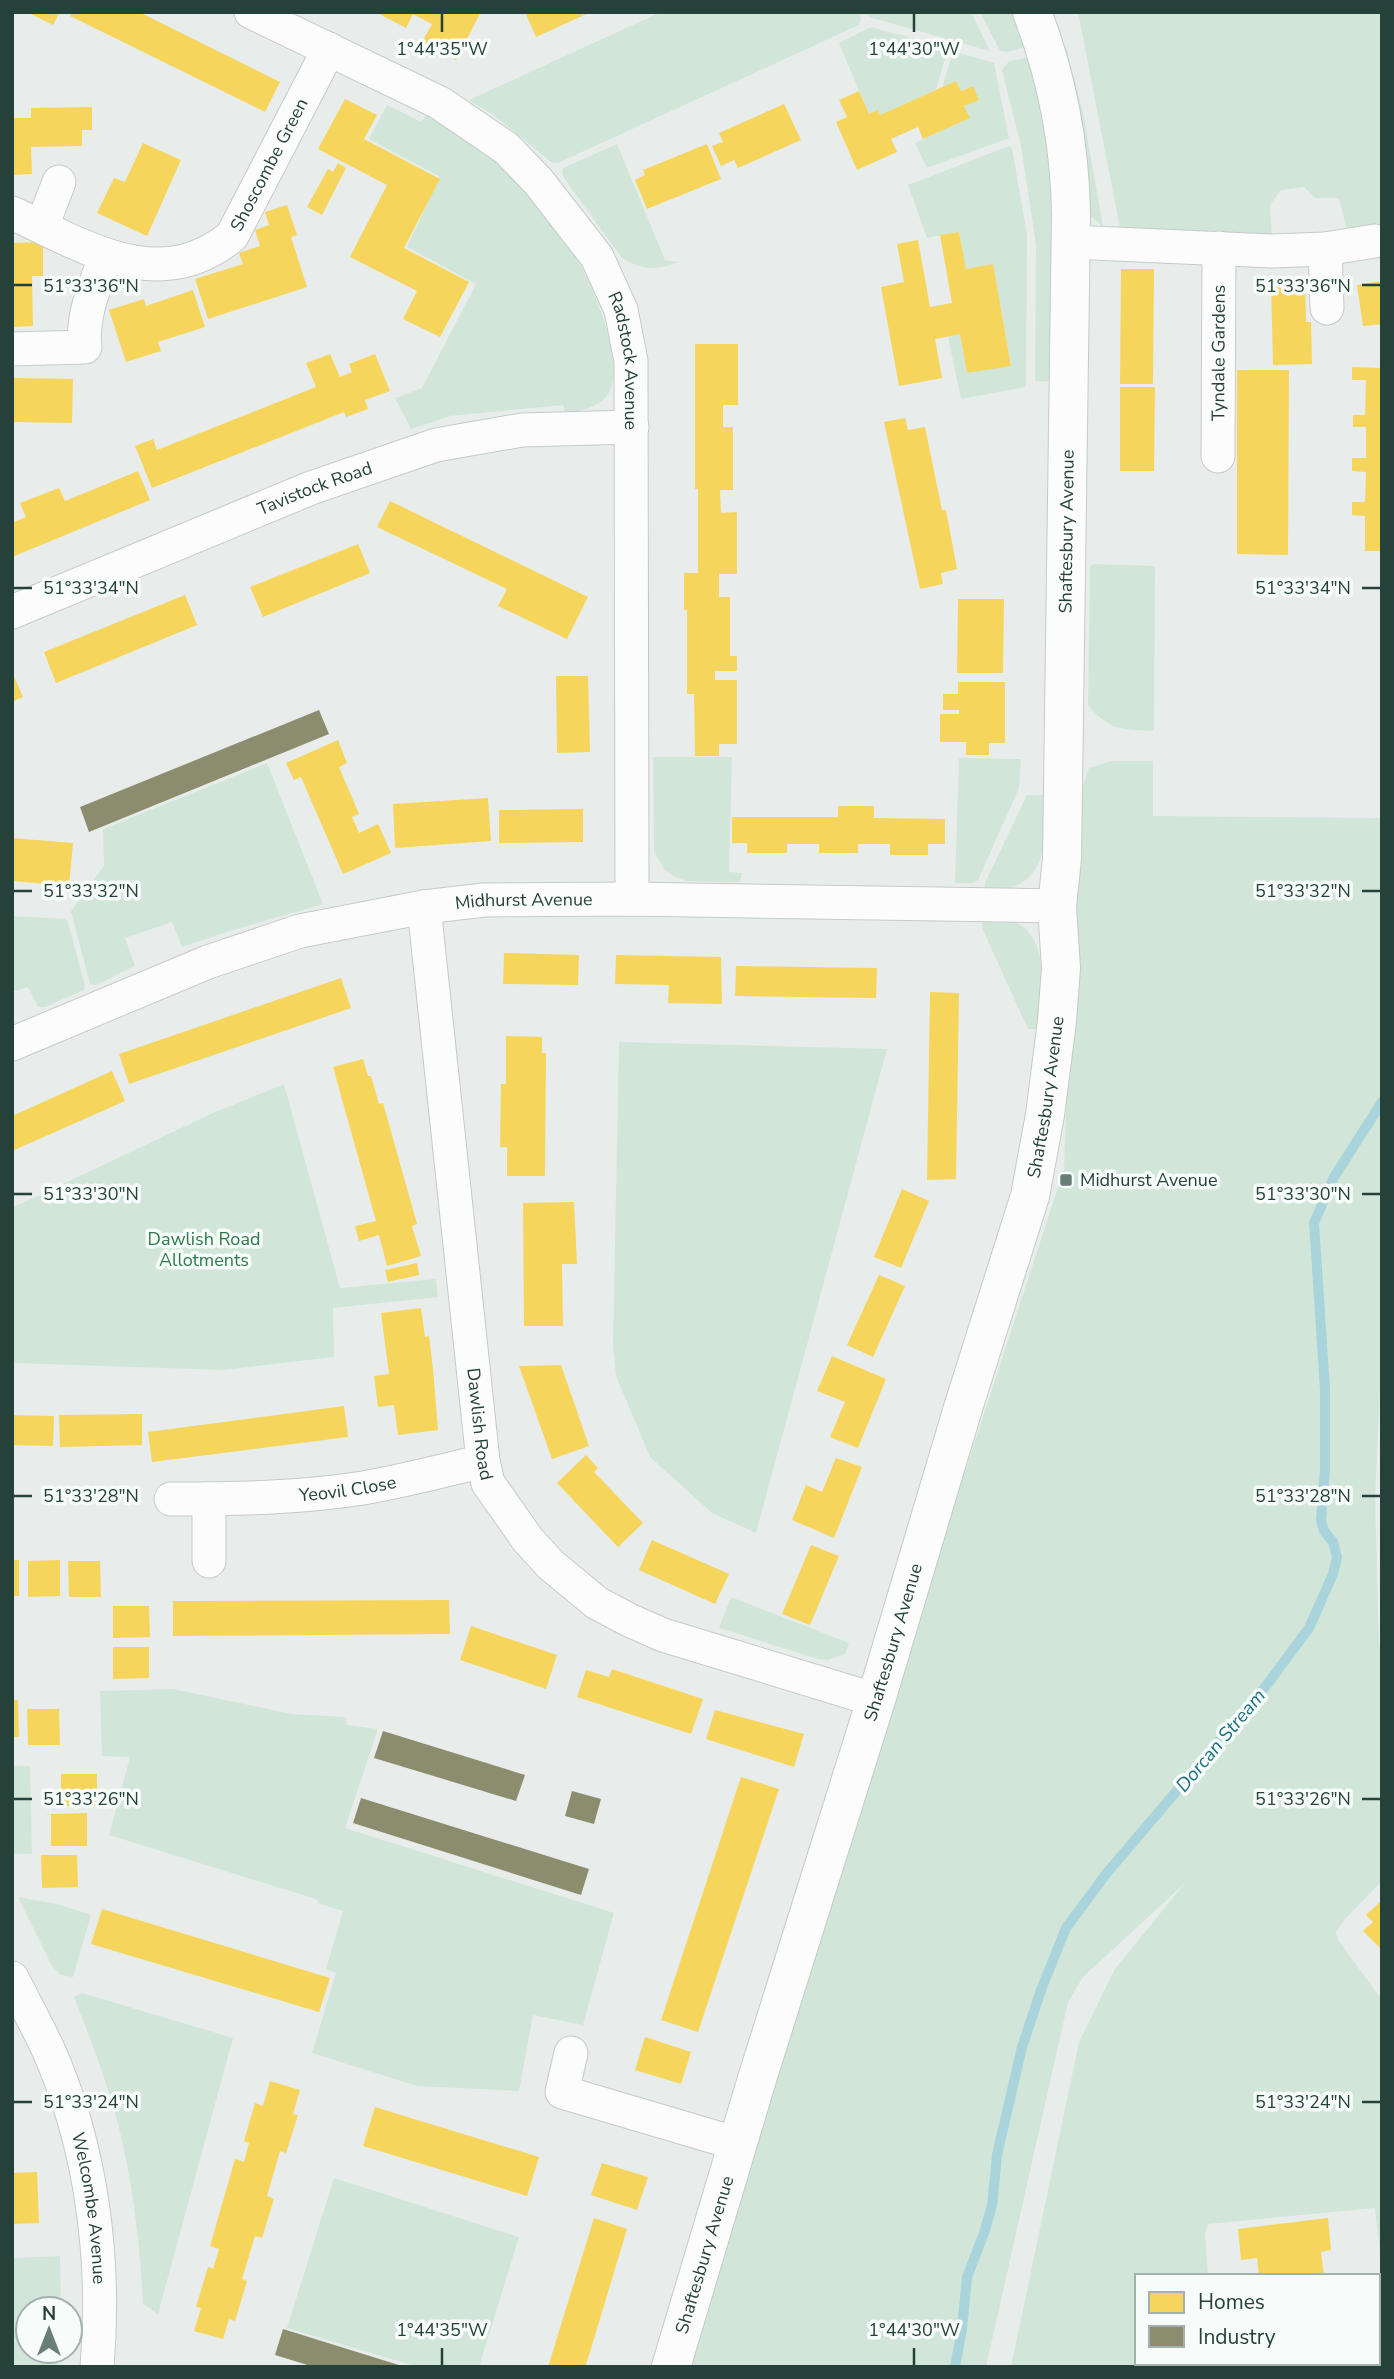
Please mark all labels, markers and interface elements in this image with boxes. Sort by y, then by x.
text: 1°44'35"W [396,37,488,61]
text: 1°44'30"W [868,37,960,61]
street label: Shoscombe Green [224,94,313,236]
text: 51°33'36"N [43,274,139,298]
text: 51°33'36"N [1255,274,1351,298]
street label: Tyndale Gardens [1206,285,1231,421]
street label: Radstock Avenue [602,288,644,430]
street label: Shaftesbury Avenue [1053,450,1080,614]
street label: Tavistock Road [254,456,375,521]
text: 51°33'34"N [43,576,139,600]
text: 51°33'34"N [1255,576,1351,600]
text: 51°33'32"N [43,879,139,903]
text: 51°33'32"N [1255,879,1351,903]
street label: Midhurst Avenue [454,887,593,915]
street label: Shaftesbury Avenue [1022,1015,1069,1180]
place label: Midhurst Avenue [1080,1168,1218,1192]
marker: Midhurst Avenue [1058,1172,1074,1188]
text: 51°33'30"N [43,1182,139,1206]
text: 51°33'30"N [1255,1182,1351,1206]
park label: Dawlish Road Allotments [148,1227,260,1272]
street label: Dawlish Road [461,1367,499,1483]
street label: Yeovil Close [297,1470,398,1507]
text: 51°33'28"N [43,1484,139,1508]
text: 51°33'28"N [1255,1484,1351,1508]
street label: Shaftesbury Avenue [858,1560,928,1724]
water label: Dorcan Stream [1170,1684,1272,1798]
text: 51°33'26"N [43,1787,139,1811]
text: 51°33'26"N [1255,1787,1351,1811]
text: 51°33'24"N [43,2090,139,2114]
text: 51°33'24"N [1255,2090,1351,2114]
street label: Welcombe Avenue [66,2130,111,2284]
street label: Shaftesbury Avenue [670,2173,739,2337]
legend [1135,2274,1380,2365]
text: Homes [1198,2288,1265,2316]
north arrow [14,2295,84,2365]
text: N [42,2301,56,2327]
text: 1°44'35"W [396,2318,488,2342]
text: 1°44'30"W [868,2318,960,2342]
text: Industry [1198,2323,1276,2351]

